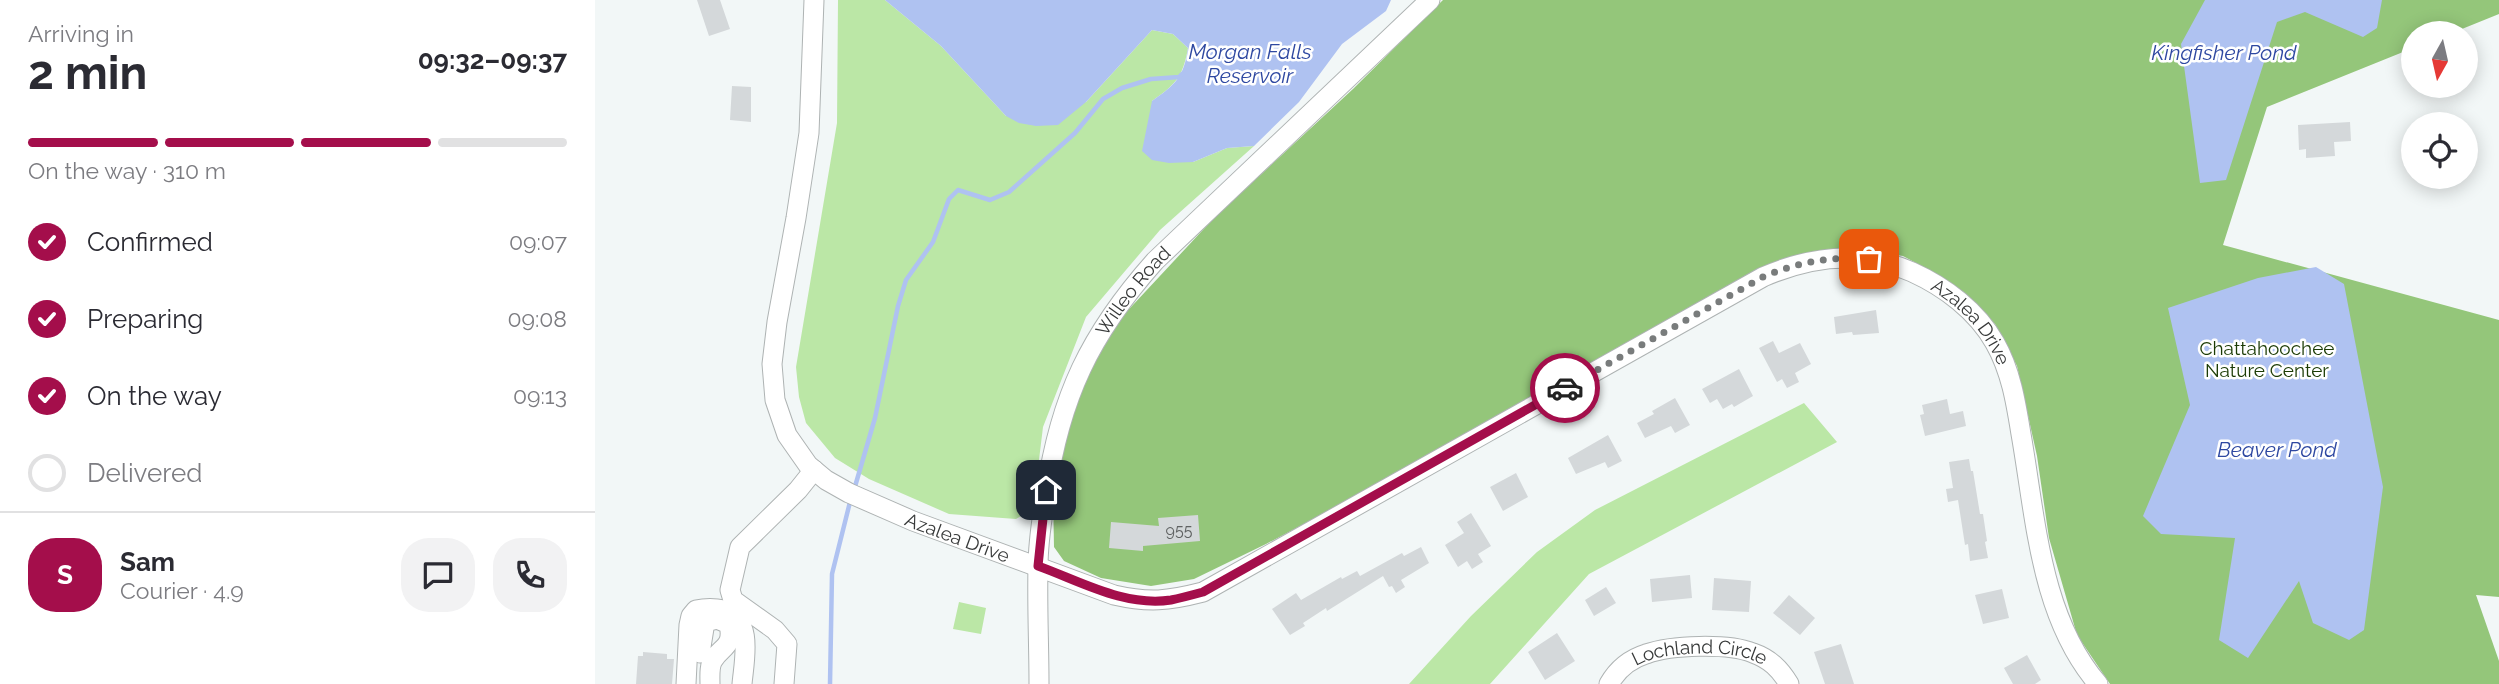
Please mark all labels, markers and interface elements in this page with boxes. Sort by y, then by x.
text: Arriving in [28,20,134,47]
north arrow [2401,21,2478,98]
map controls [2401,21,2478,189]
water label: Morgan Falls Reservoir [1188,39,1312,88]
water label: Kingfisher Pond [2151,40,2297,65]
text: 09:32–09:37 [418,45,567,75]
text: 2 min [28,46,147,100]
button: locate [2401,112,2478,189]
text: On the way · 310 m [28,157,226,184]
icon: check [28,223,66,261]
text: Confirmed [87,227,213,257]
text: 09:07 [509,228,567,255]
pin [1839,229,1899,289]
icon: bag [1850,240,1888,278]
street label: Willeo Road [1091,242,1175,339]
street label: Azalea Drive [1928,274,2015,368]
icon: check [28,300,66,338]
text: Preparing [87,304,203,334]
text: 09:08 [507,305,567,332]
park label: Chattahoochee Nature Center [2200,337,2334,381]
courier [1530,353,1600,423]
icon: car [1546,369,1584,407]
icon: check [28,377,66,415]
text: On the way [87,381,222,411]
text: 09:13 [513,382,567,409]
water label: Beaver Pond [2217,437,2337,462]
text: Delivered [87,458,202,488]
pin [1016,460,1076,520]
icon: home [1027,471,1065,509]
street label: Azalea Drive [902,508,1013,567]
house number: 955 [1166,521,1193,540]
button: chat [401,538,475,612]
button: phone [493,538,567,612]
text: Sam [120,547,175,577]
text: S [57,560,73,590]
text: Courier · 4.9 [120,577,244,604]
street label: Lochland Circle [1628,635,1771,670]

